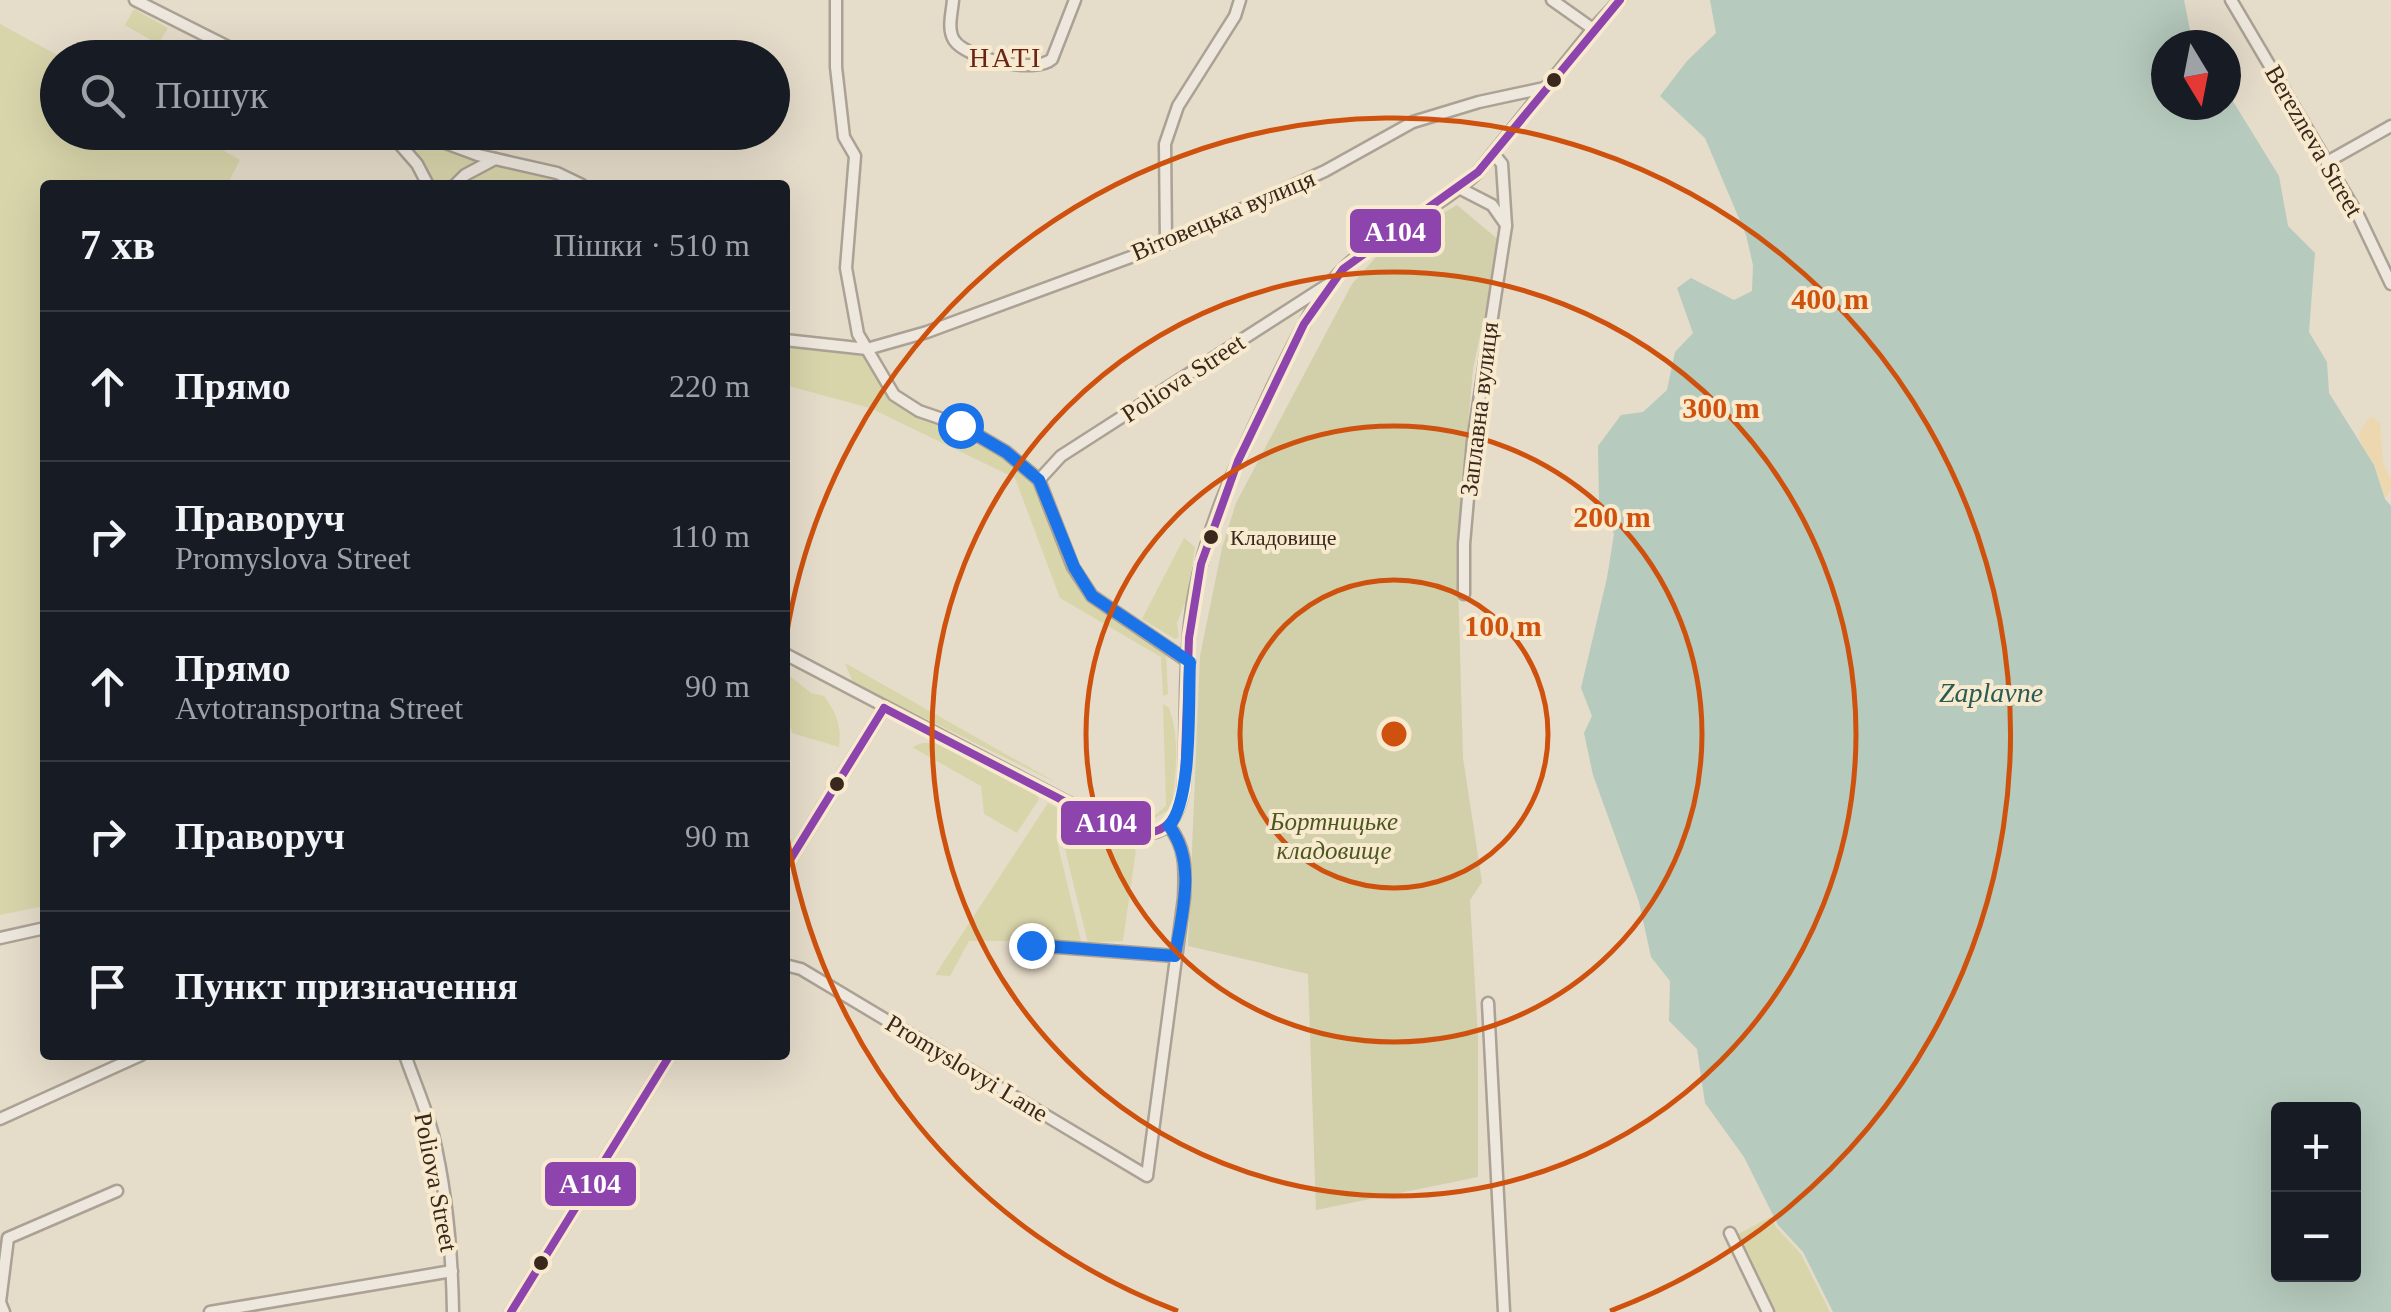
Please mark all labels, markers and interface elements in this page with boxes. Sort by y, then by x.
north arrow [2151,30,2241,120]
search box [40,40,790,150]
district label: HATI [969,42,1043,73]
street label: Berezneva Street [2260,61,2368,221]
icon: search [75,68,130,123]
unlabelled marker [1544,70,1564,90]
text: Пошук [155,74,268,116]
street label: Вітовецька вулиця [1127,164,1319,266]
line badge: А104 [1348,207,1443,255]
text: А104 [1364,216,1426,247]
text: 7 хв [80,222,155,268]
text: Пішки · 510 m [553,227,750,263]
text: 400 m [1791,282,1869,315]
street label: Заплавна вулиця [1455,320,1503,498]
street label: Poliova Street [1117,328,1249,428]
icon: ahead [80,359,135,414]
text: Прямо [175,365,291,407]
text: 220 m [669,368,750,404]
text: 300 m [1682,391,1760,424]
route start [938,403,984,449]
text: Праворуч [175,497,345,539]
text: 200 m [1573,500,1651,533]
icon: right [80,509,135,564]
text: 110 m [670,518,750,554]
place label: Кладовище [1230,525,1336,550]
marker: Кладовище [1201,527,1221,547]
text: Promyslova Street [175,540,411,576]
text: 100 m [1464,609,1542,642]
text: Прямо [175,647,291,689]
icon: ahead [80,659,135,714]
text: 90 m [685,668,750,704]
water label: Zaplavne [1939,677,2043,708]
text: Avtotransportna Street [175,690,463,726]
centre of rings [1376,716,1412,752]
unlabelled marker [827,774,847,794]
line badge: А104 [1059,799,1153,847]
text: А104 [1075,807,1137,838]
park label: Бортницьке кладовище [1269,808,1398,864]
icon: right [80,809,135,864]
text: Праворуч [175,815,345,857]
text: 90 m [685,818,750,854]
route end [1009,923,1055,969]
icon: arrive [80,959,135,1014]
text: Пункт призначення [175,965,518,1007]
street label: Promyslovyi Lane [881,1009,1053,1127]
map controls [2271,1102,2361,1282]
button: + [2271,1102,2361,1192]
street label: Poliova Street [409,1110,463,1254]
line badge: А104 [543,1160,638,1208]
text: А104 [559,1168,621,1199]
button: − [2271,1192,2361,1282]
unlabelled marker [531,1253,551,1273]

